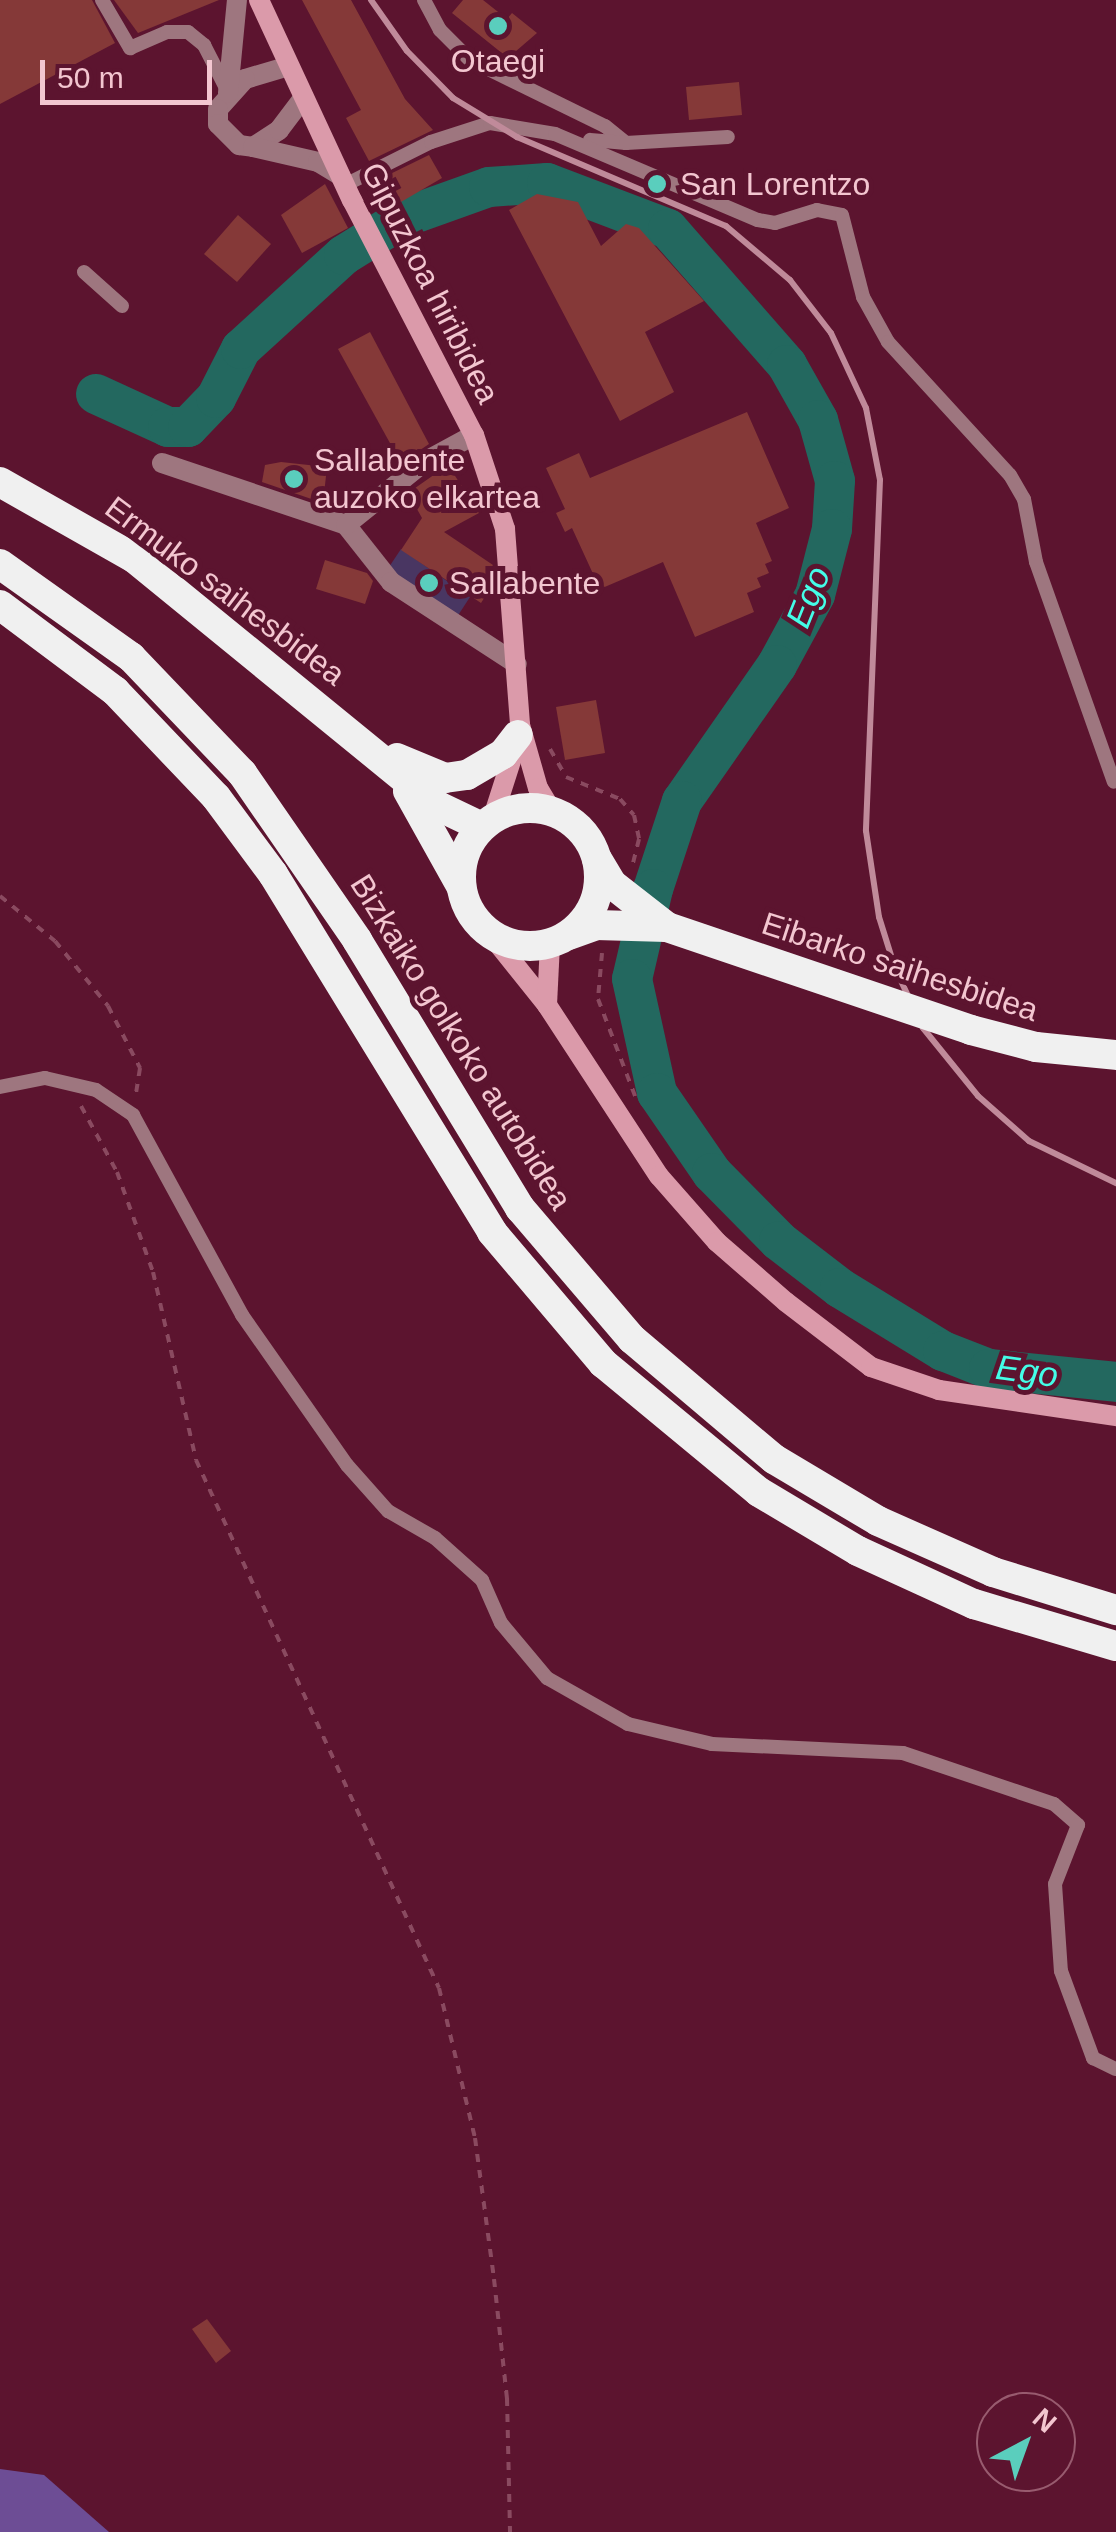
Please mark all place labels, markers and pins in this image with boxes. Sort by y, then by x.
marker: Otaegi [487,15,509,37]
place label: Otaegi [451,42,545,80]
place label: San Lorentzo [680,165,870,203]
marker: San Lorentzo [644,171,670,197]
place label: Sallabente auzoko elkartea [314,442,540,517]
marker: Sallabente auzoko elkartea [283,468,305,490]
place label: Sallabente [449,564,600,602]
marker: Sallabente [418,572,440,594]

